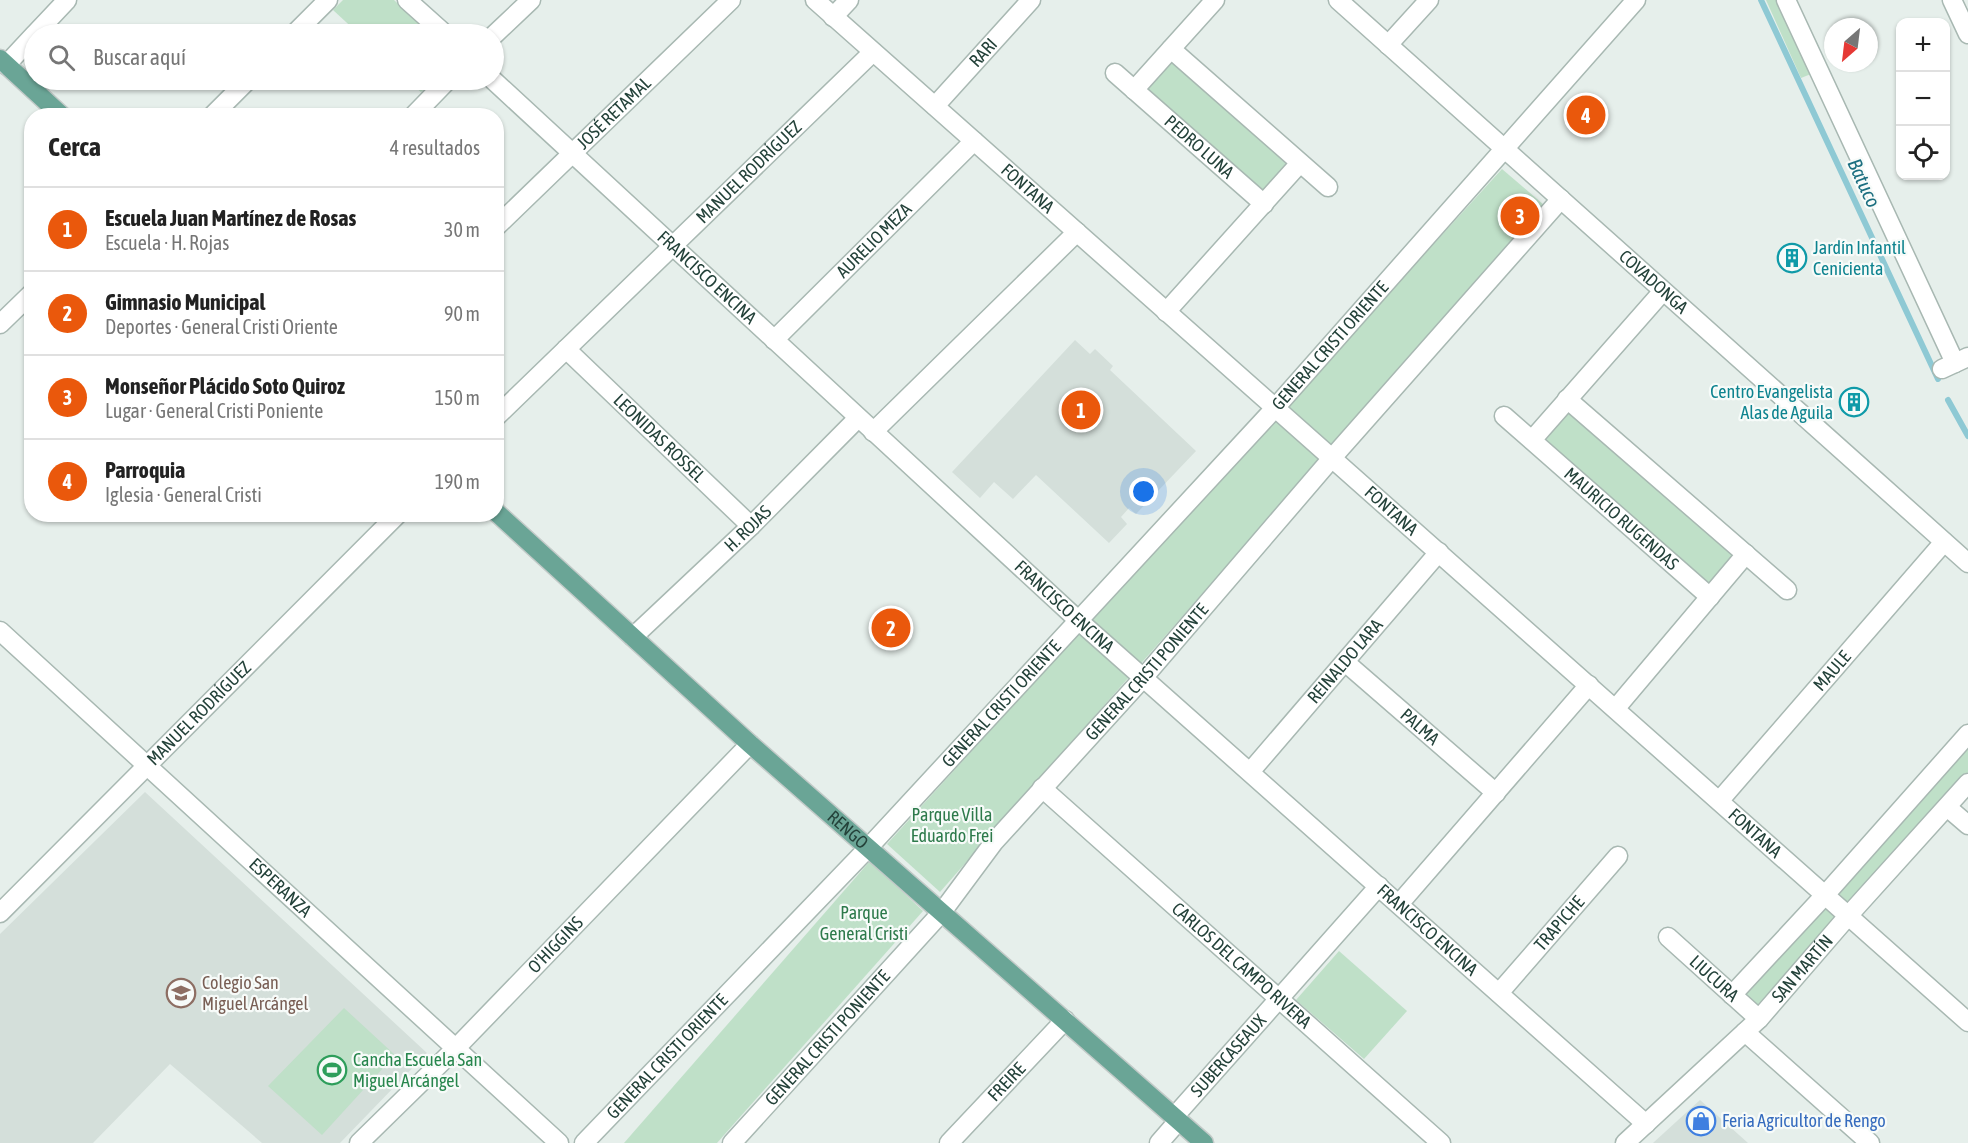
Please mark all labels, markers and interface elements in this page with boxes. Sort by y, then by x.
north arrow [1824,18,1878,72]
map controls [1896,18,1950,180]
button: + [1896,18,1950,72]
search box [24,24,504,90]
street label: RARI [965,34,1001,71]
icon: search [45,41,78,74]
text: Buscar aquí [93,44,186,70]
street label: JOSÉ RETAMAL [572,72,655,153]
button: − [1896,72,1950,126]
pin: 4 [1566,92,1606,138]
street label: PEDRO LUNA [1160,110,1239,183]
street label: MANUEL RODRÍGUEZ [692,116,806,227]
button: locate [1896,126,1950,180]
text: Cerca [48,132,101,162]
text: 4 resultados [390,136,480,159]
water label: Batuco [1843,155,1886,211]
street label: FONTANA [997,159,1059,217]
pin: 3 [1500,194,1540,238]
street label: AURELIO MEZA [832,198,916,282]
text: Escuela Juan Martínez de Rosas [105,205,356,231]
text: 1 [63,218,72,241]
text: 30 m [444,218,480,241]
street label: FRANCISCO ENCINA [653,226,761,328]
text: Escuela · H. Rojas [105,231,229,254]
place label: Jardín Infantil Cenicienta [1813,237,1906,279]
building icon: Jardín Infantil Cenicienta [1776,242,1808,274]
street label: COVADONGA [1615,245,1693,318]
street label: GENERAL CRISTI ORIENTE [1267,276,1392,414]
text: Gimnasio Municipal [105,289,265,315]
text: 2 [63,302,72,325]
text: 90 m [444,302,480,325]
text: Deportes · General Cristi Oriente [105,315,338,338]
text: Monseñor Plácido Soto Quiroz [105,373,345,399]
place label: Centro Evangelista Alas de Aguila [1710,381,1833,423]
text: 3 [63,386,72,409]
text: 150 m [435,386,480,409]
building icon: Centro Evangelista Alas de Aguila [1838,386,1870,418]
pin: 1 [1062,388,1100,432]
street label: LEONIDAS ROSSEL [610,389,710,486]
text: Lugar · General Cristi Poniente [105,399,323,422]
text: Parroquia [105,457,185,483]
street label: MAURICIO RUGENDAS [1560,463,1683,575]
text: 4 [63,470,72,493]
text: 190 m [435,470,480,493]
your location [1129,477,1158,506]
street label: FONTANA [1361,481,1423,540]
text: Iglesia · General Cristi [105,483,262,506]
street label: H. ROJAS [720,501,776,556]
street label: FRANCISCO ENCINA [1010,556,1119,657]
street label: GENERAL CRISTI PONIENTE [1081,599,1213,744]
pin: 2 [872,606,910,650]
street label: REINALDO LARA [1303,614,1387,707]
street label: GENERAL CRISTI ORIENTE [937,635,1065,771]
street label: MAULE [1809,646,1855,695]
street label: MANUEL RODRÍGUEZ [143,657,255,769]
street label: PALMA [1396,704,1444,749]
park label: Parque Villa Eduardo Frei [911,804,993,846]
street label: FONTANA [1724,804,1786,862]
street label: RENGO [823,806,873,853]
street label: ESPERANZA [245,854,316,921]
street label: FRANCISCO ENCINA [1373,879,1482,980]
street label: TRAPICHE [1530,891,1589,955]
street label: CARLOS DEL CAMPO RIVERA [1168,898,1316,1033]
park label: Parque General Cristi [820,902,908,944]
street label: O'HIGGINS [523,912,588,977]
street label: SAN MARTÍN [1767,930,1837,1006]
street label: LIUCURA [1686,951,1743,1006]
street label: GENERAL CRISTI PONIENTE [760,965,894,1110]
place label: Colegio San Miguel Arcángel [202,972,308,1014]
school or university icon: Colegio San Miguel Arcángel [165,977,197,1009]
street label: GENERAL CRISTI ORIENTE [602,989,732,1123]
street label: SUBERCASEAUX [1186,1009,1271,1101]
place label: Cancha Escuela San Miguel Arcángel [353,1049,482,1091]
sports icon: Cancha Escuela San Miguel Arcángel [316,1054,348,1086]
street label: FREIRE [983,1058,1030,1105]
shop icon: Feria Agricultor de Rengo [1685,1105,1717,1137]
place label: Feria Agricultor de Rengo [1722,1110,1886,1131]

